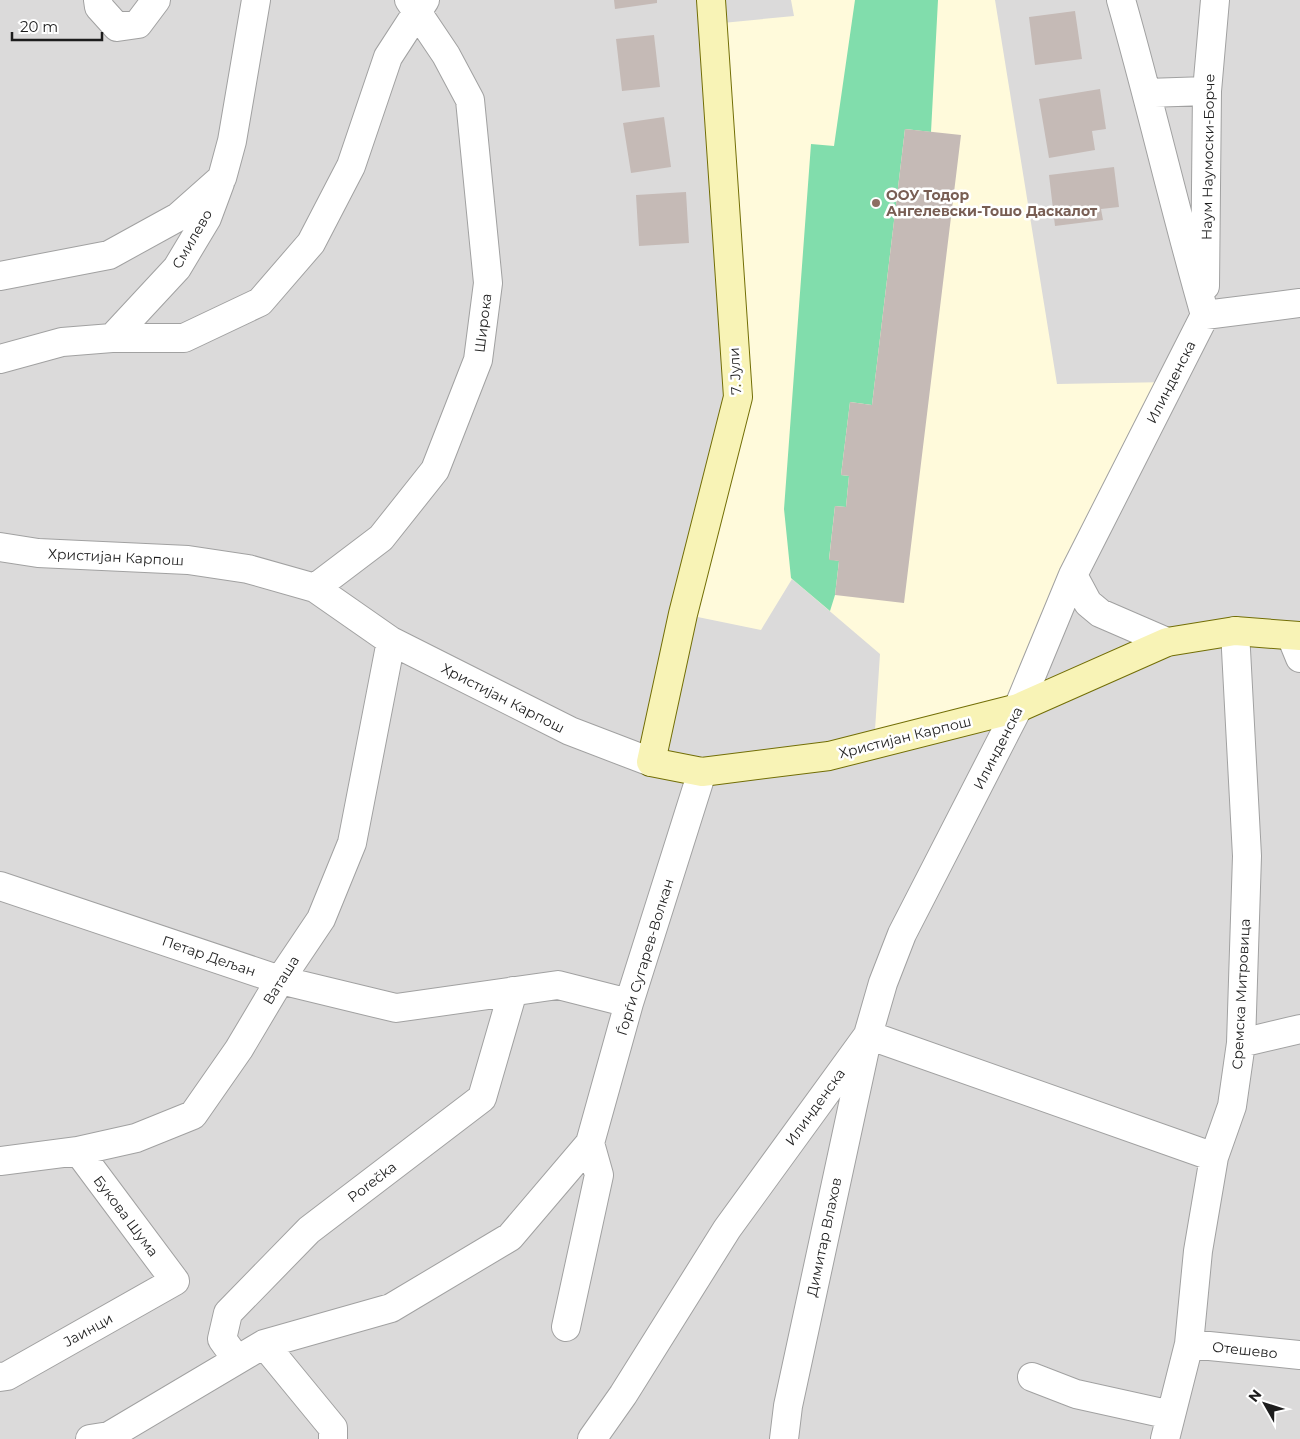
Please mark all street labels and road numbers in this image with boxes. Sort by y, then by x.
street label: Наум Наумоски-Борче [1198,74,1218,240]
street label: Смилево [168,206,216,272]
street label: Широка [470,292,496,354]
street label: Илинденска [1142,337,1200,427]
street label: 7. Јули [725,347,745,395]
street label: Христијан Карпош [48,544,184,570]
street label: Христијан Карпош [438,659,568,737]
street label: Илинденска [969,703,1027,793]
street label: Христијан Карпош [837,712,973,762]
street label: Ѓорѓи Сугарев-Волкан [613,876,677,1038]
street label: Сремска Митровица [1228,918,1254,1070]
street label: Петар Дељан [160,932,258,980]
street label: Ваташа [259,952,303,1008]
street label: Илинденска [781,1065,849,1149]
street label: Porečka [344,1158,400,1206]
street label: Букова Шума [90,1172,162,1260]
street label: Димитар Влахов [803,1176,845,1298]
street label: Јаинци [60,1309,116,1351]
street label: Отешево [1211,1338,1279,1362]

